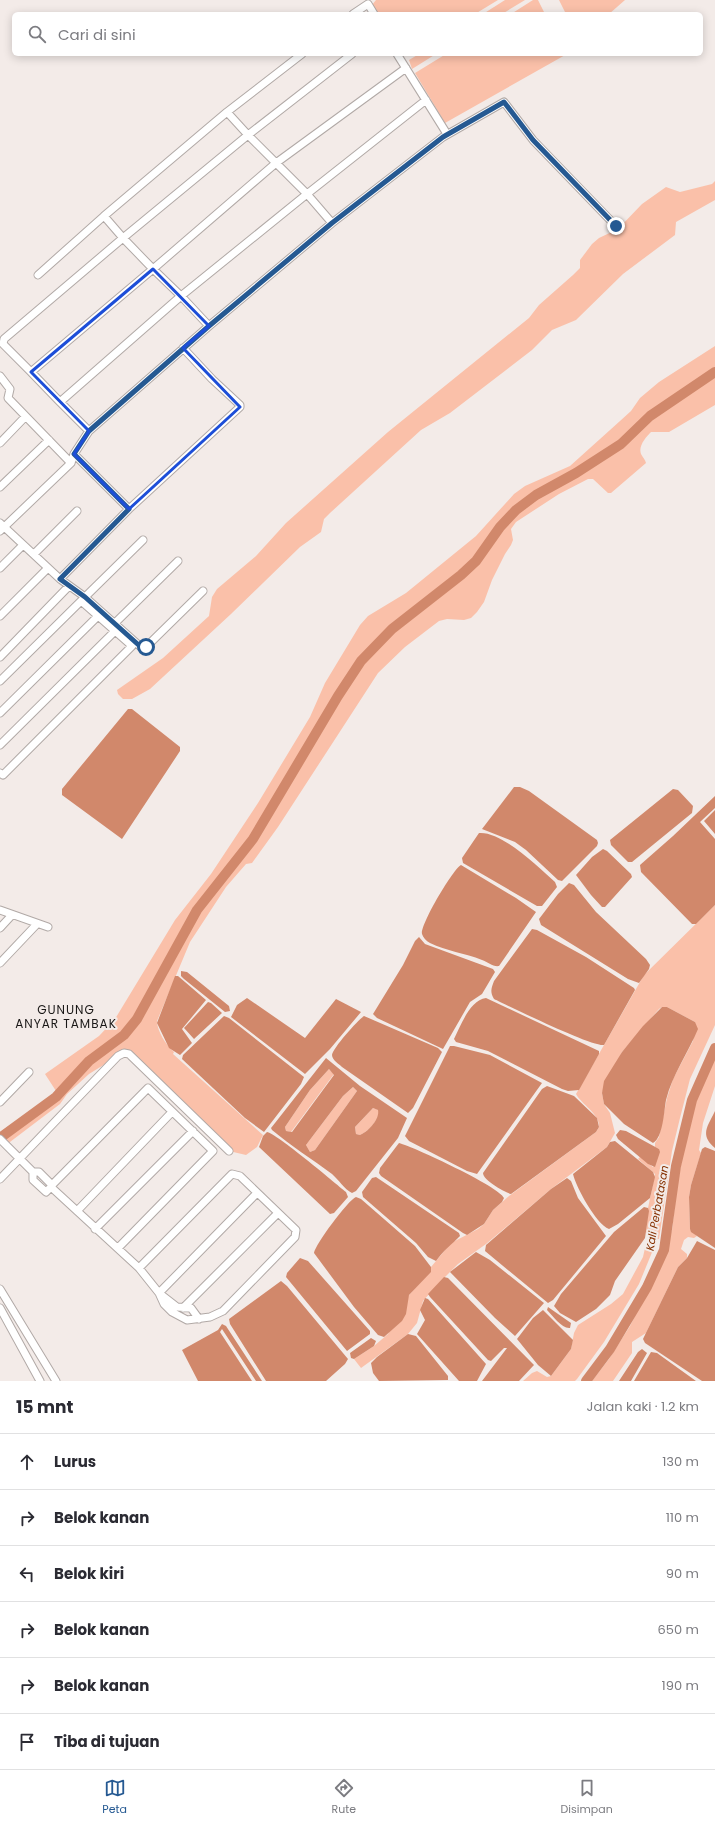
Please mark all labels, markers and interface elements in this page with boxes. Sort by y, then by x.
search box [12,12,703,56]
icon: search [26,23,48,45]
text: Cari di sini [58,24,136,45]
route end [607,217,625,235]
route start [137,638,155,656]
district label: GUNUNG ANYAR TAMBAK [15,1001,117,1032]
water label: Kali Perbatasan [642,1164,672,1252]
text: 15 mnt [16,1395,73,1419]
text: Jalan kaki · 1.2 km [587,1397,699,1416]
icon: ahead [16,1451,38,1473]
text: Lurus [54,1451,96,1472]
text: 130 m [662,1452,699,1471]
icon: right [16,1507,38,1529]
text: Belok kanan [54,1507,149,1528]
text: 110 m [666,1508,699,1527]
icon: left [16,1563,38,1585]
text: Belok kiri [54,1563,124,1584]
text: 90 m [666,1564,699,1583]
icon: right [16,1619,38,1641]
text: Belok kanan [54,1619,149,1640]
text: 650 m [658,1620,699,1639]
icon: right [16,1675,38,1697]
text: Belok kanan [54,1675,149,1696]
text: 190 m [662,1676,699,1695]
icon: arrive [16,1731,38,1753]
text: Tiba di tujuan [54,1731,160,1752]
tab: Peta [102,1777,127,1818]
tab: Rute [331,1777,356,1818]
tab: Disimpan [561,1777,613,1818]

